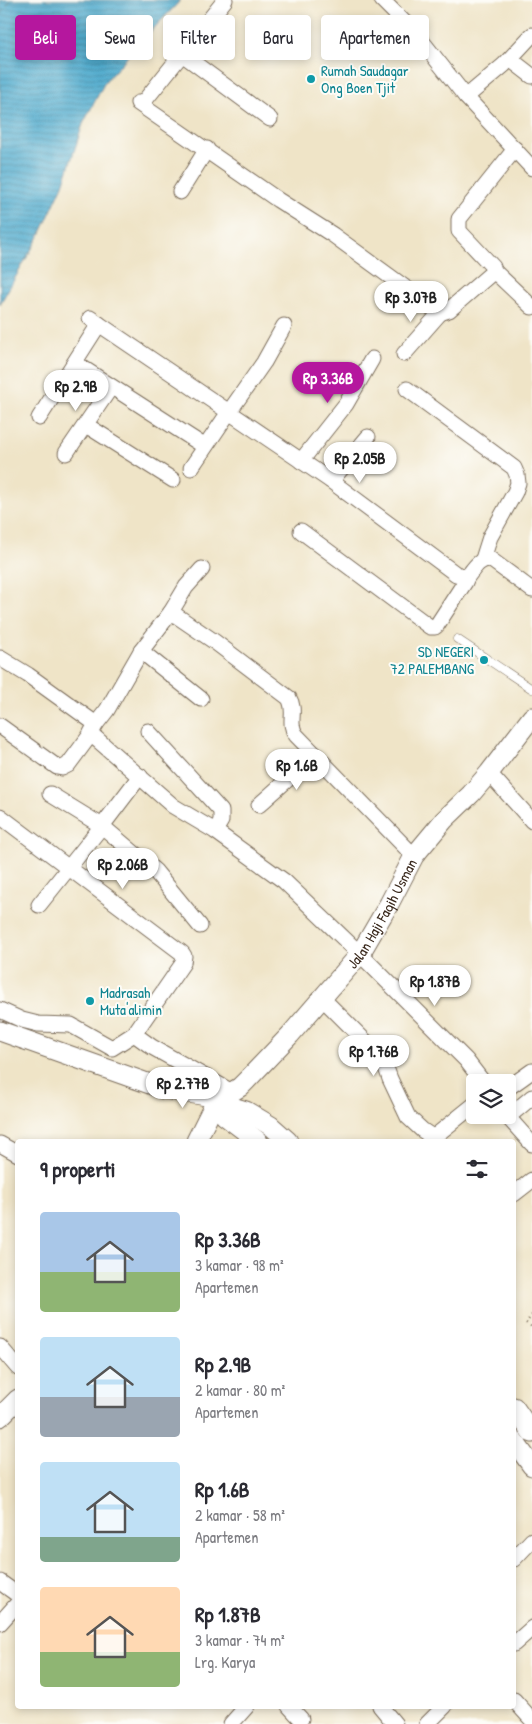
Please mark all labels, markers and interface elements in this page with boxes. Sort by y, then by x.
chip: Beli [15,15,76,60]
chip: Sewa [86,15,153,60]
chip: Filter [163,15,235,60]
chip: Baru [245,15,311,60]
chip: Apartemen [321,15,429,60]
place label: Rumah Saudagar Ong Boen Tjit [321,60,409,98]
marker: Rumah Saudagar Ong Boen Tjit [305,73,317,85]
pin: Rp 3.07B [359,280,463,323]
text: Rp 3.07B [385,286,437,308]
pin: Rp 3.36B [276,362,380,404]
text: Rp 3.36B [303,367,353,389]
pin: Rp 2.9B [30,370,122,412]
text: Rp 2.9B [55,375,97,397]
pin: Rp 2.05B [308,442,412,484]
text: Rp 2.05B [335,447,385,469]
place label: SD NEGERI 72 PALEMBANG [390,641,475,679]
marker: SD NEGERI 72 PALEMBANG [478,654,490,666]
pin: Rp 1.6B [251,748,343,791]
text: Rp 1.6B [276,754,318,776]
pin: Rp 2.06B [71,848,175,890]
text: Rp 2.06B [98,853,148,875]
street label: Jalan Haji Faqih Usman [342,855,422,973]
pin: Rp 1.87B [383,964,487,1007]
text: Rp 1.87B [410,970,460,992]
place label: Madrasah Muta'alimin [100,982,162,1020]
marker: Madrasah Muta'alimin [84,995,96,1007]
pin: Rp 1.76B [322,1034,426,1077]
text: Rp 1.76B [349,1040,399,1062]
pin: Rp 2.77B [131,1066,235,1109]
text: Rp 2.77B [157,1072,209,1094]
map controls [466,1074,516,1124]
button: layers [466,1074,516,1124]
text: 9 properti [40,1155,115,1184]
icon: filters [463,1155,491,1183]
text: Rp 3.36B [195,1225,261,1254]
icon: home [80,1232,140,1292]
text: 3 kamar · 98 m² [195,1254,284,1276]
text: Apartemen [195,1276,258,1298]
text: Rp 2.9B [195,1350,251,1379]
icon: home [80,1357,140,1417]
text: 2 kamar · 80 m² [195,1379,285,1401]
text: Apartemen [195,1401,258,1423]
text: Rp 1.6B [195,1475,250,1504]
icon: home [80,1482,140,1542]
text: 2 kamar · 58 m² [195,1504,285,1526]
text: Apartemen [195,1526,258,1548]
text: Rp 1.87B [195,1600,261,1629]
icon: home [80,1607,140,1667]
text: 3 kamar · 74 m² [195,1629,285,1651]
text: Lrg. Karya [195,1651,255,1673]

